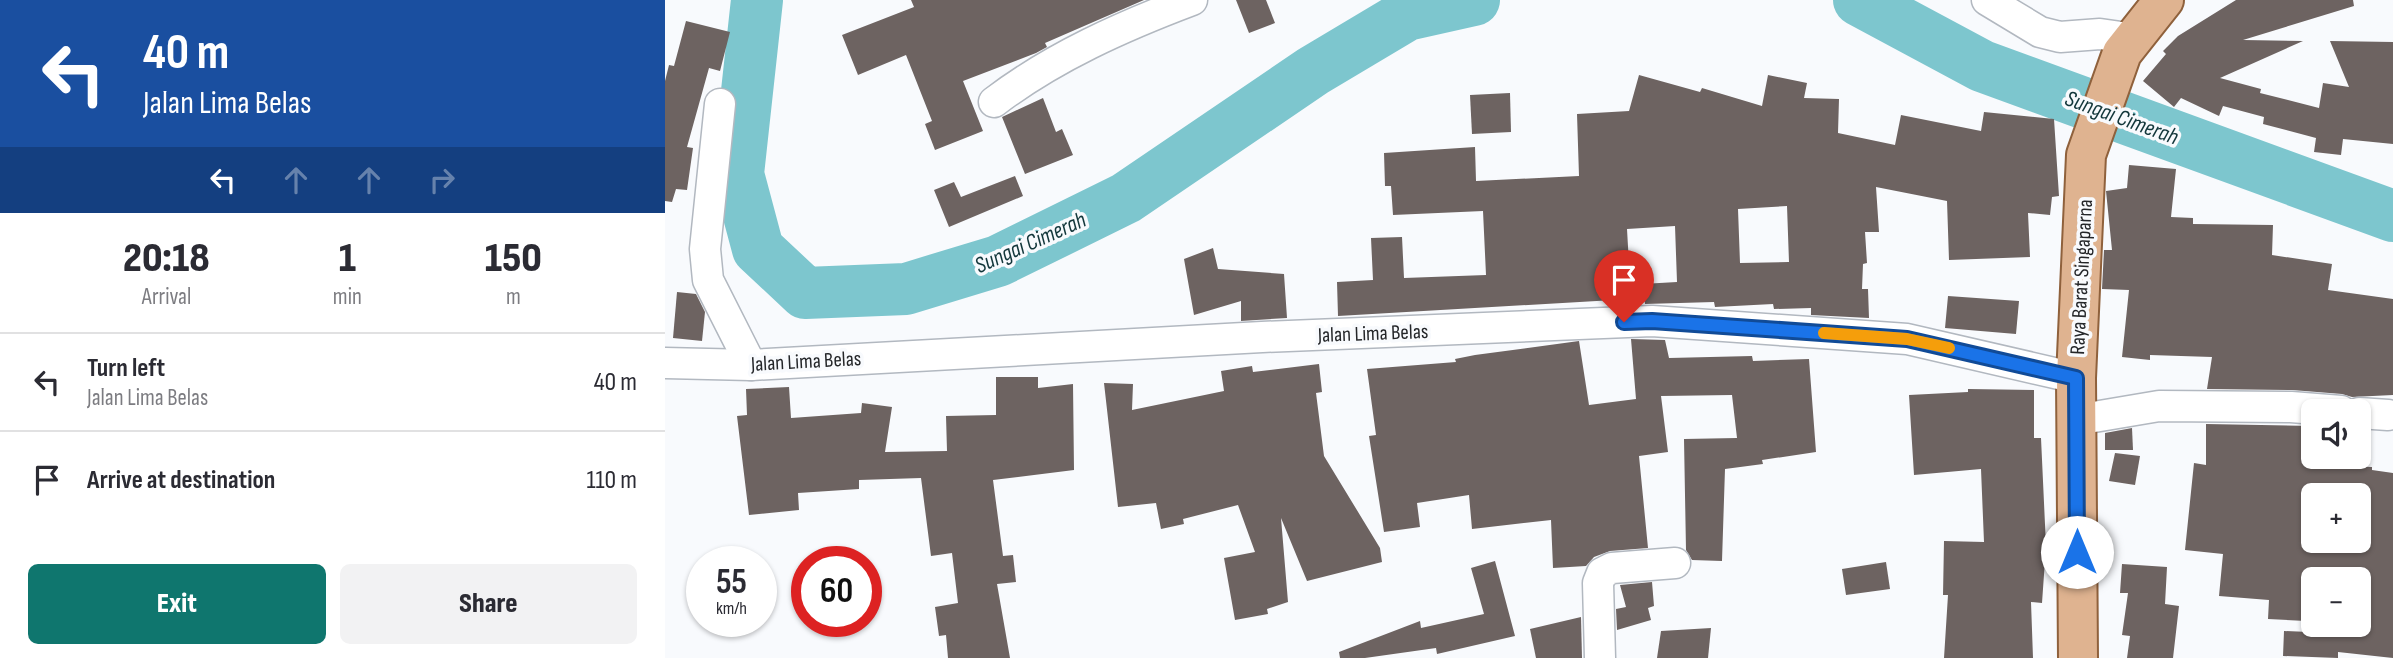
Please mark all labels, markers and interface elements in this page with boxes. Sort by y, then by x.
text: 40 m [143,24,229,83]
icon: left [28,28,119,119]
text: Jalan Lima Belas [143,84,312,123]
water label: Sungai Cimerah [2061,84,2183,152]
icon: left [204,161,242,199]
icon: ahead [277,161,315,199]
icon: ahead [350,161,388,199]
icon: right [423,161,461,199]
street label: Raya Barat Singaparna [2065,199,2098,355]
water label: Sungai Cimerah [970,206,1091,280]
text: 20:18 [123,233,210,284]
text: 1 [339,233,356,284]
text: 150 [485,233,542,284]
pin [1594,250,1654,322]
icon: arrive [1605,261,1643,299]
text: Arrival [142,283,191,311]
text: min [333,283,362,311]
text: m [506,283,521,311]
street label: Jalan Lima Belas [1316,319,1429,348]
street label: Jalan Lima Belas [749,346,862,377]
text: Turn left [87,353,165,384]
icon: left [28,363,66,401]
text: 40 m [594,367,637,398]
text: Jalan Lima Belas [87,384,208,412]
map controls [2301,399,2371,637]
button: sound [2301,399,2371,469]
icon: arrive [28,461,66,499]
text: Arrive at destination [87,465,275,496]
text: 110 m [586,465,637,496]
button: + [2301,483,2371,553]
position arrow [2040,515,2114,589]
speed limit sign: 60 [791,546,882,637]
text: 55 [716,561,747,604]
button: Exit [28,564,326,644]
button: Share [340,564,637,644]
button: − [2301,567,2371,637]
text: km/h [716,598,747,619]

